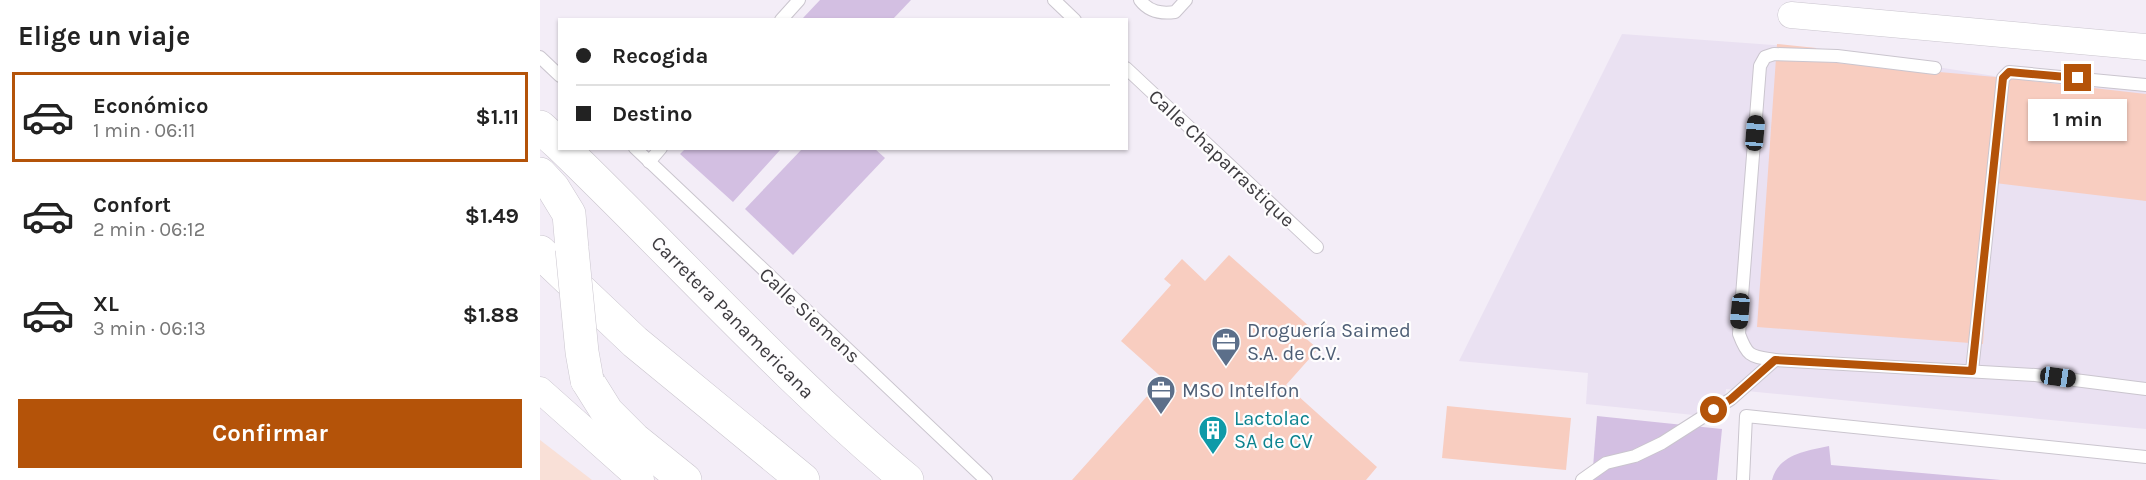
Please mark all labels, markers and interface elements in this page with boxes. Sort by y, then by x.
text: Elige un viaje [18,20,190,52]
text: Recogida [612,43,708,69]
route end [2064,64,2091,91]
street label: Calle Chaparrastique [1144,85,1299,232]
icon: car [21,90,75,144]
text: Económico [93,93,208,119]
callout: 1 min [2028,99,2128,141]
text: Destino [612,101,692,127]
text: $1.11 [476,104,519,130]
text: 1 min [2052,108,2103,131]
car [1744,114,1766,152]
text: 1 min · 06:11 [93,119,195,142]
icon: car [21,189,75,243]
text: Confort [93,192,171,218]
text: $1.49 [465,203,519,229]
text: 2 min · 06:12 [93,218,205,241]
street label: Carretera Panamericana [647,231,819,403]
street label: Calle Siemens [755,263,865,368]
icon: car [21,288,75,342]
text: XL [93,291,119,317]
car [1729,292,1751,330]
text: $1.88 [463,302,519,328]
text: 3 min · 06:13 [93,317,206,340]
place label: Droguería Saimed S.A. de C.V. [1247,319,1411,365]
office icon: Droguería Saimed S.A. de C.V. [1210,326,1242,368]
car [2039,366,2077,388]
office icon: MSO Intelfon [1145,374,1177,416]
place label: MSO Intelfon [1182,379,1300,402]
route start [1700,396,1727,423]
button: Confirmar [18,399,522,468]
place label: Lactolac SA de CV [1234,407,1313,453]
building icon: Lactolac SA de CV [1197,414,1229,456]

